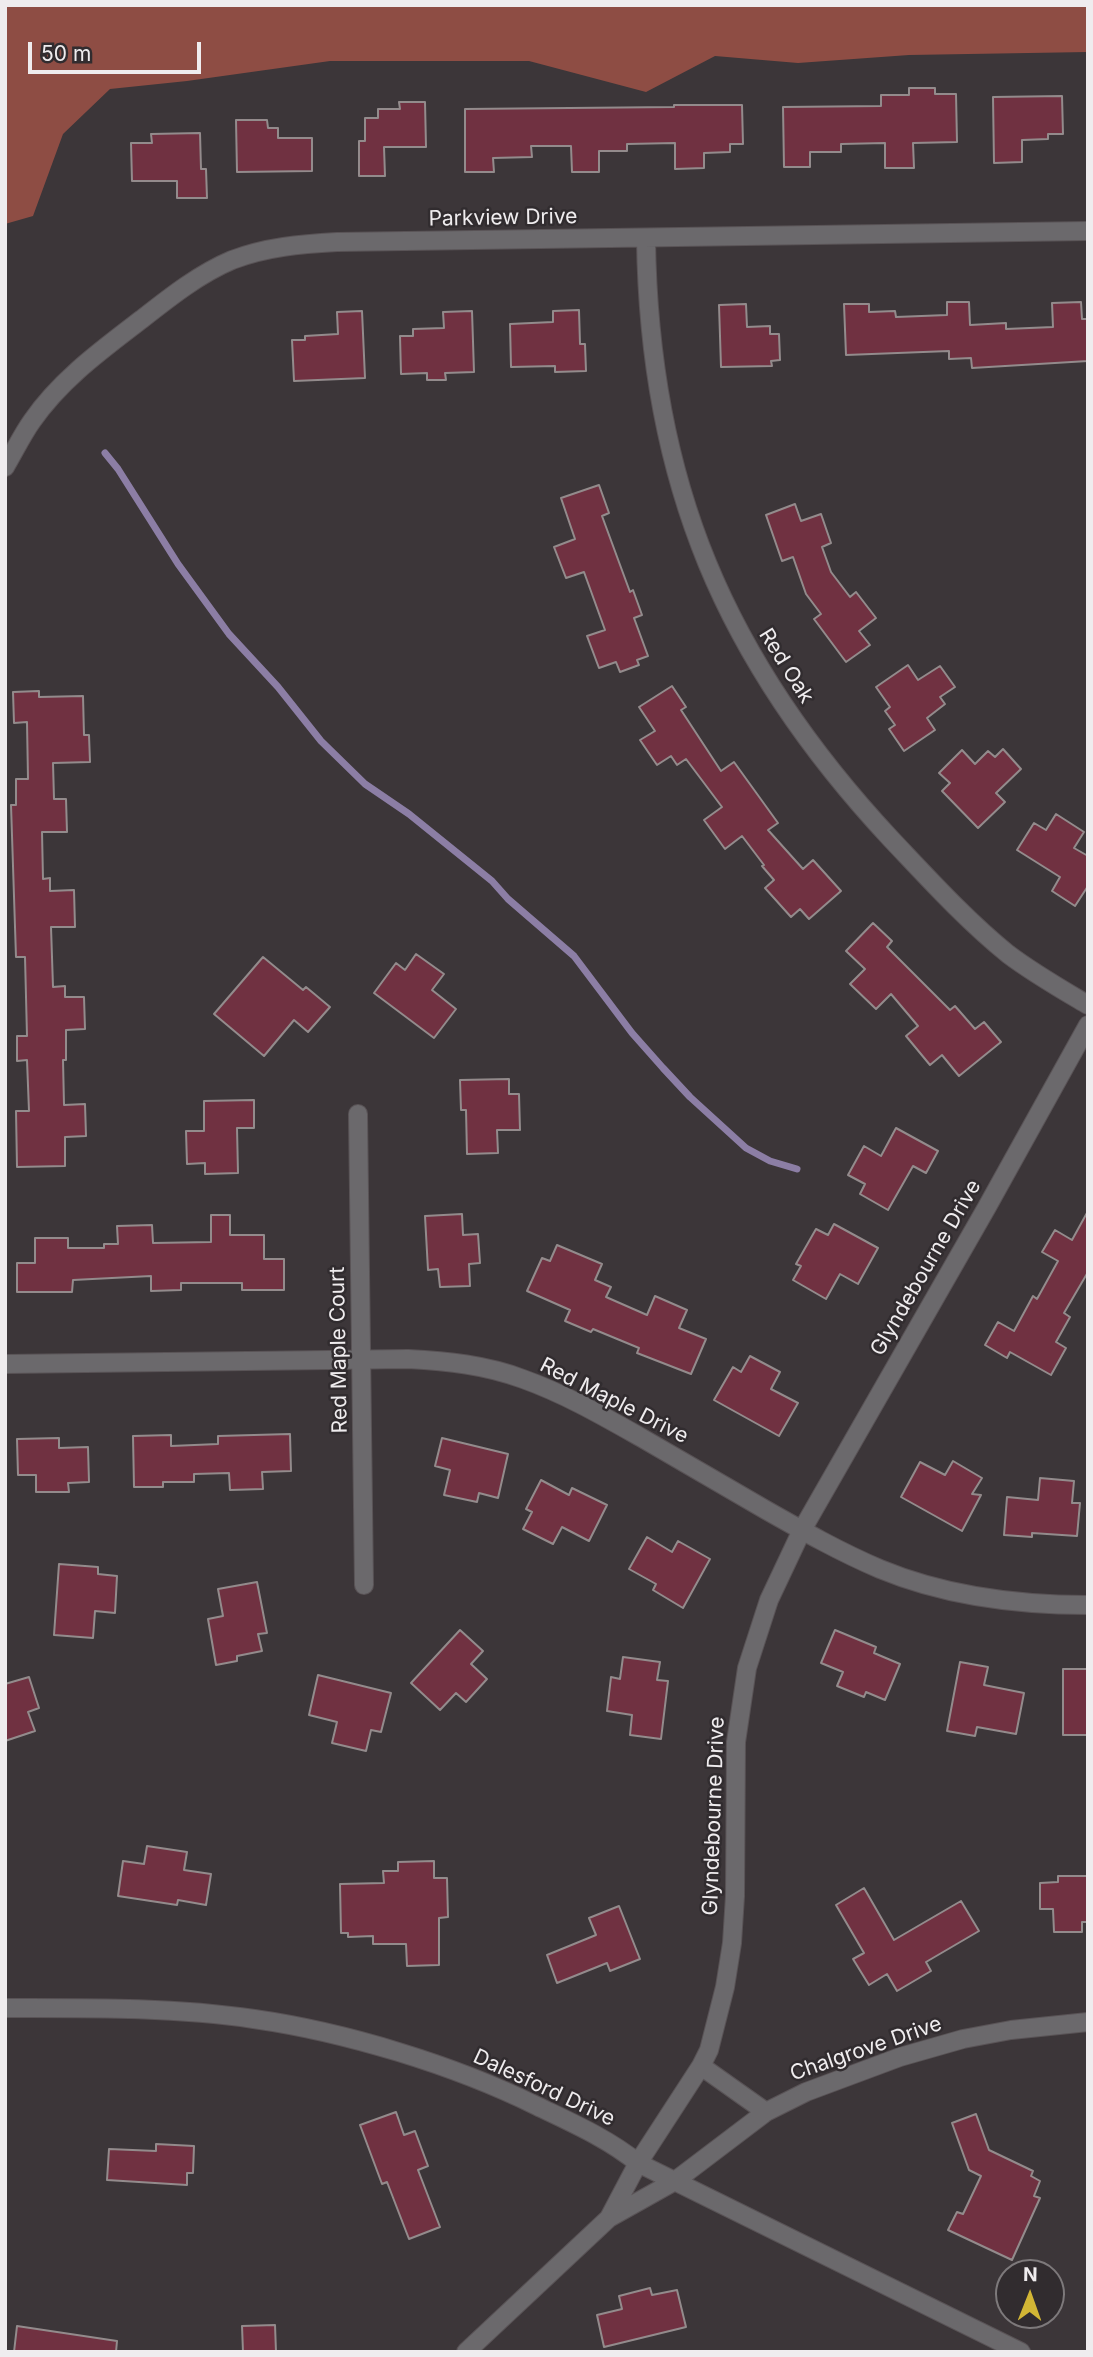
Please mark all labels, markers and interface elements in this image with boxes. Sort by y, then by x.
scale bar [32,28,205,72]
text: 50 m [41,41,91,66]
street label: Parkview Drive [428,204,578,232]
street label: Red Oak [753,624,819,708]
street label: Glyndebourne Drive [865,1176,987,1360]
street label: Red Maple Court [325,1267,353,1433]
street label: Red Maple Drive [536,1353,692,1449]
street label: Glyndebourne Drive [698,1716,730,1916]
street label: Chalgrove Drive [787,2011,945,2087]
street label: Dalesford Drive [469,2044,619,2132]
north arrow [995,2259,1065,2329]
text: N [1023,2263,1038,2286]

